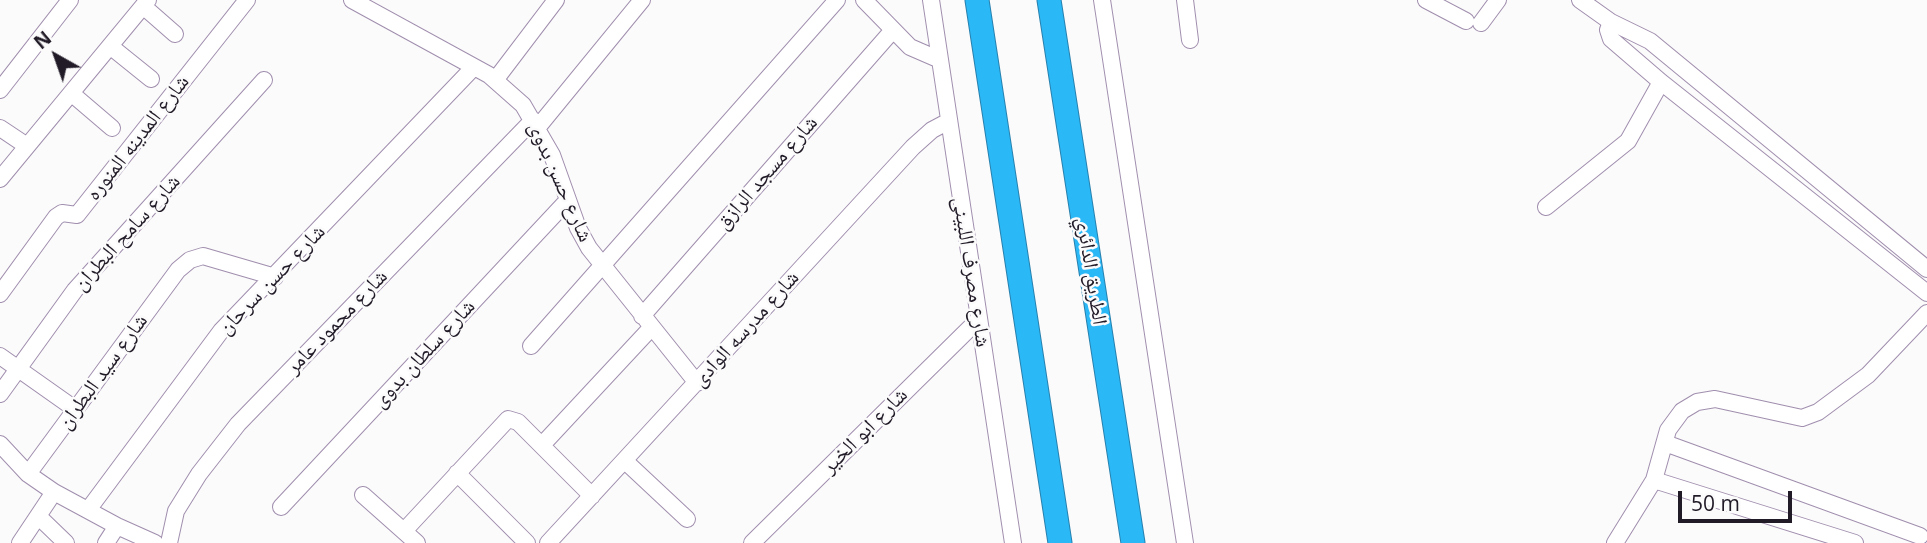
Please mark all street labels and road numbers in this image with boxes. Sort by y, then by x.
street label: شارع المدينه المنوره [81,70,195,206]
street label: شارع مسجد الرازق [711,111,823,235]
street label: شارع حسن بدوى [522,118,598,246]
street label: شارع سامح البطران [68,170,186,296]
street label: شارع مصرف اللبينى [947,195,995,349]
street label: الطريق الدائري [1070,215,1112,327]
street label: شارع حسن سرحان [213,220,331,340]
street label: شارع محمود عامر [281,264,393,380]
street label: شارع مدرسه الوادى [687,266,805,392]
street label: شارع سلطان بدوى [367,295,481,413]
street label: شارع سيد البطران [53,309,153,435]
street label: شارع ابو الخير [817,383,913,479]

